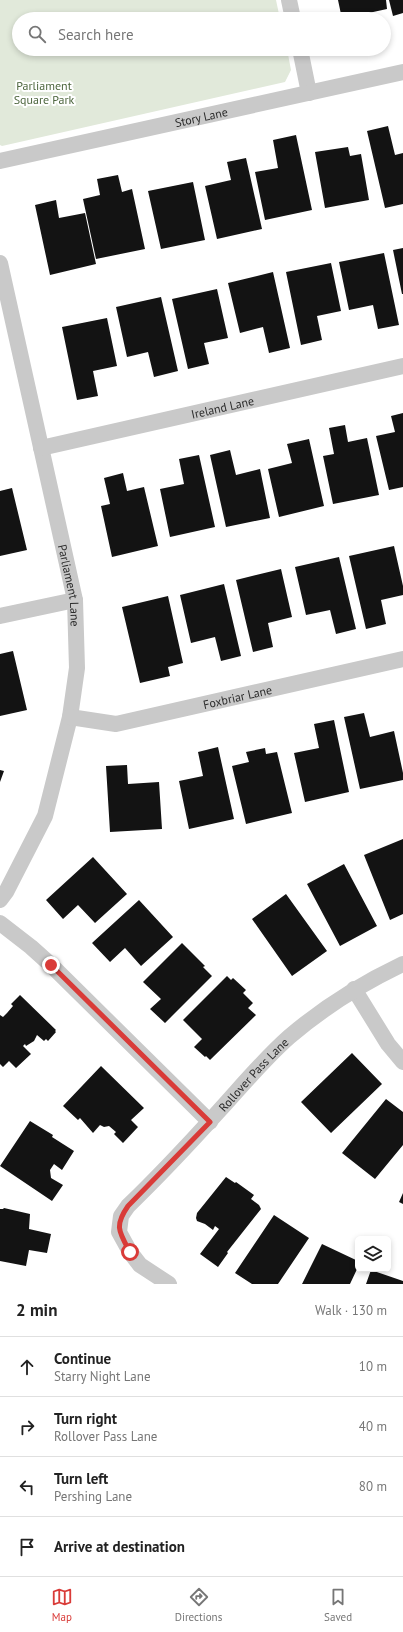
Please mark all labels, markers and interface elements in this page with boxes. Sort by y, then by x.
search box [12,12,391,56]
icon: search [26,23,48,45]
text: Search here [58,25,134,44]
park label: Parliament Square Park [14,78,75,107]
street label: Story Lane [173,103,229,130]
street label: Ireland Lane [190,393,255,421]
street label: Parliament Lane [55,543,83,627]
street label: Foxbriar Lane [201,681,273,712]
route end [42,956,60,974]
street label: Rollover Pass Lane [215,1034,291,1114]
map controls [355,1236,391,1272]
button: layers [355,1236,391,1272]
route start [121,1243,139,1261]
text: 2 min [16,1299,57,1321]
text: Walk · 130 m [315,1302,387,1319]
text: Continue [54,1349,111,1368]
icon: ahead [16,1356,38,1378]
text: 10 m [359,1358,387,1375]
text: Starry Night Lane [54,1368,151,1385]
text: Turn right [54,1409,117,1428]
icon: right [16,1416,38,1438]
text: 40 m [359,1418,387,1435]
text: Rollover Pass Lane [54,1428,157,1445]
text: Turn left [54,1469,108,1488]
icon: left [16,1476,38,1498]
text: 80 m [359,1478,387,1495]
text: Pershing Lane [54,1488,132,1505]
icon: arrive [16,1536,38,1558]
text: Arrive at destination [54,1537,185,1556]
tab: Map [51,1586,73,1624]
tab: Directions [175,1586,222,1624]
tab: Saved [324,1586,352,1624]

